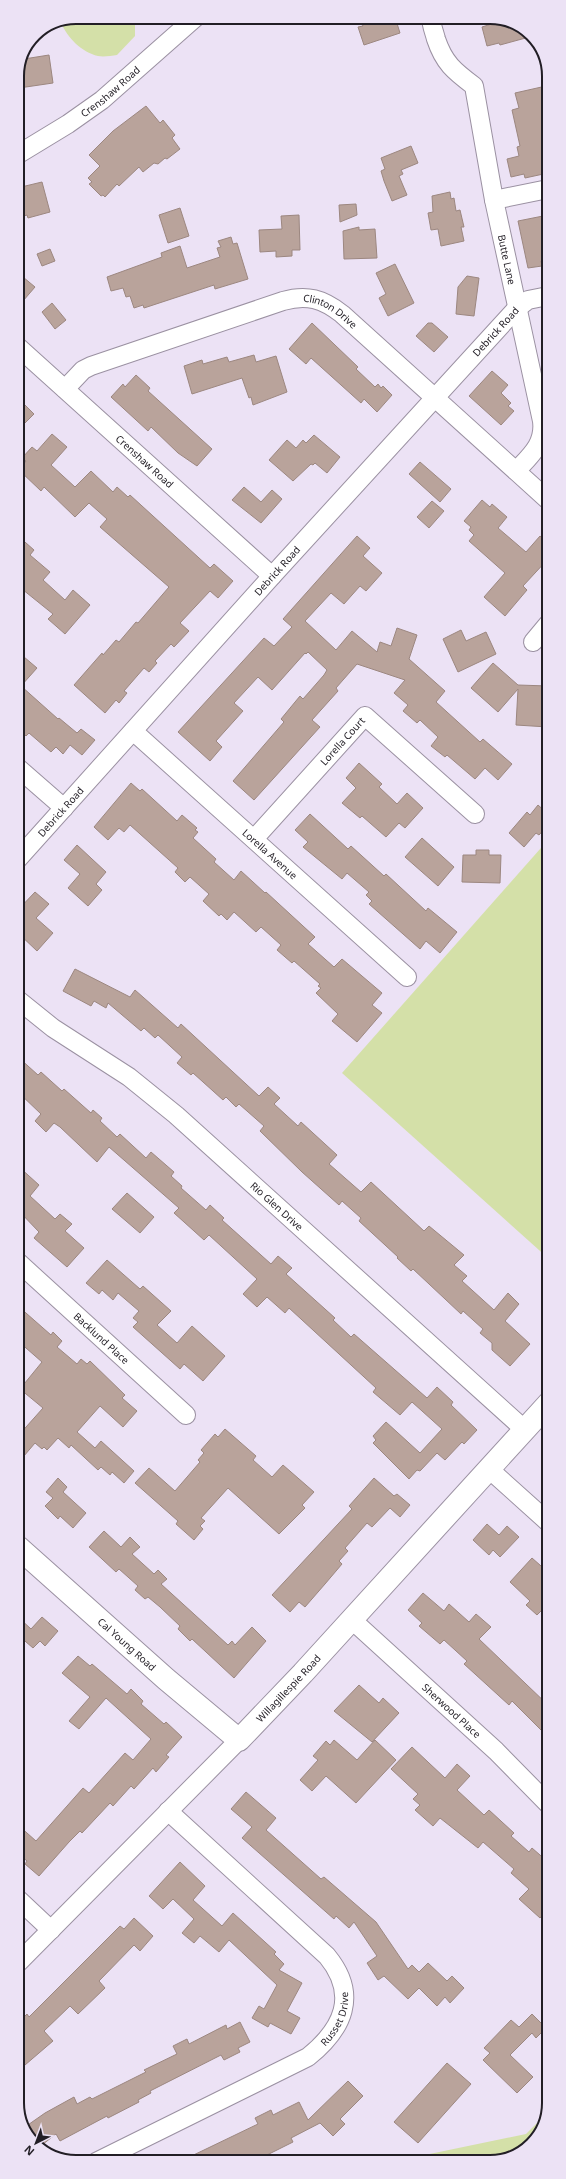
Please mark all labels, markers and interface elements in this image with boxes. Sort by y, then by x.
street label: Crenshaw Road [78,63,143,120]
street label: Butte Lane [495,233,519,286]
street label: Clinton Drive [303,291,361,332]
street label: Debrick Road [469,304,522,359]
street label: Crenshaw Road [113,431,177,491]
street label: Debrick Road [251,543,303,599]
street label: Lorella Court [317,714,368,768]
street label: Debrick Road [34,784,87,840]
street label: Lorella Avenue [239,826,301,883]
street label: Rio Glen Drive [247,1179,307,1234]
street label: Backlund Place [71,1309,133,1367]
street label: Cal Young Road [95,1614,159,1674]
street label: Willagillespie Road [253,1651,324,1725]
street label: Sherwood Place [419,1680,484,1741]
street label: Russet Drive [317,1991,351,2049]
north arrow [16,2123,56,2163]
text: N [21,2142,37,2159]

